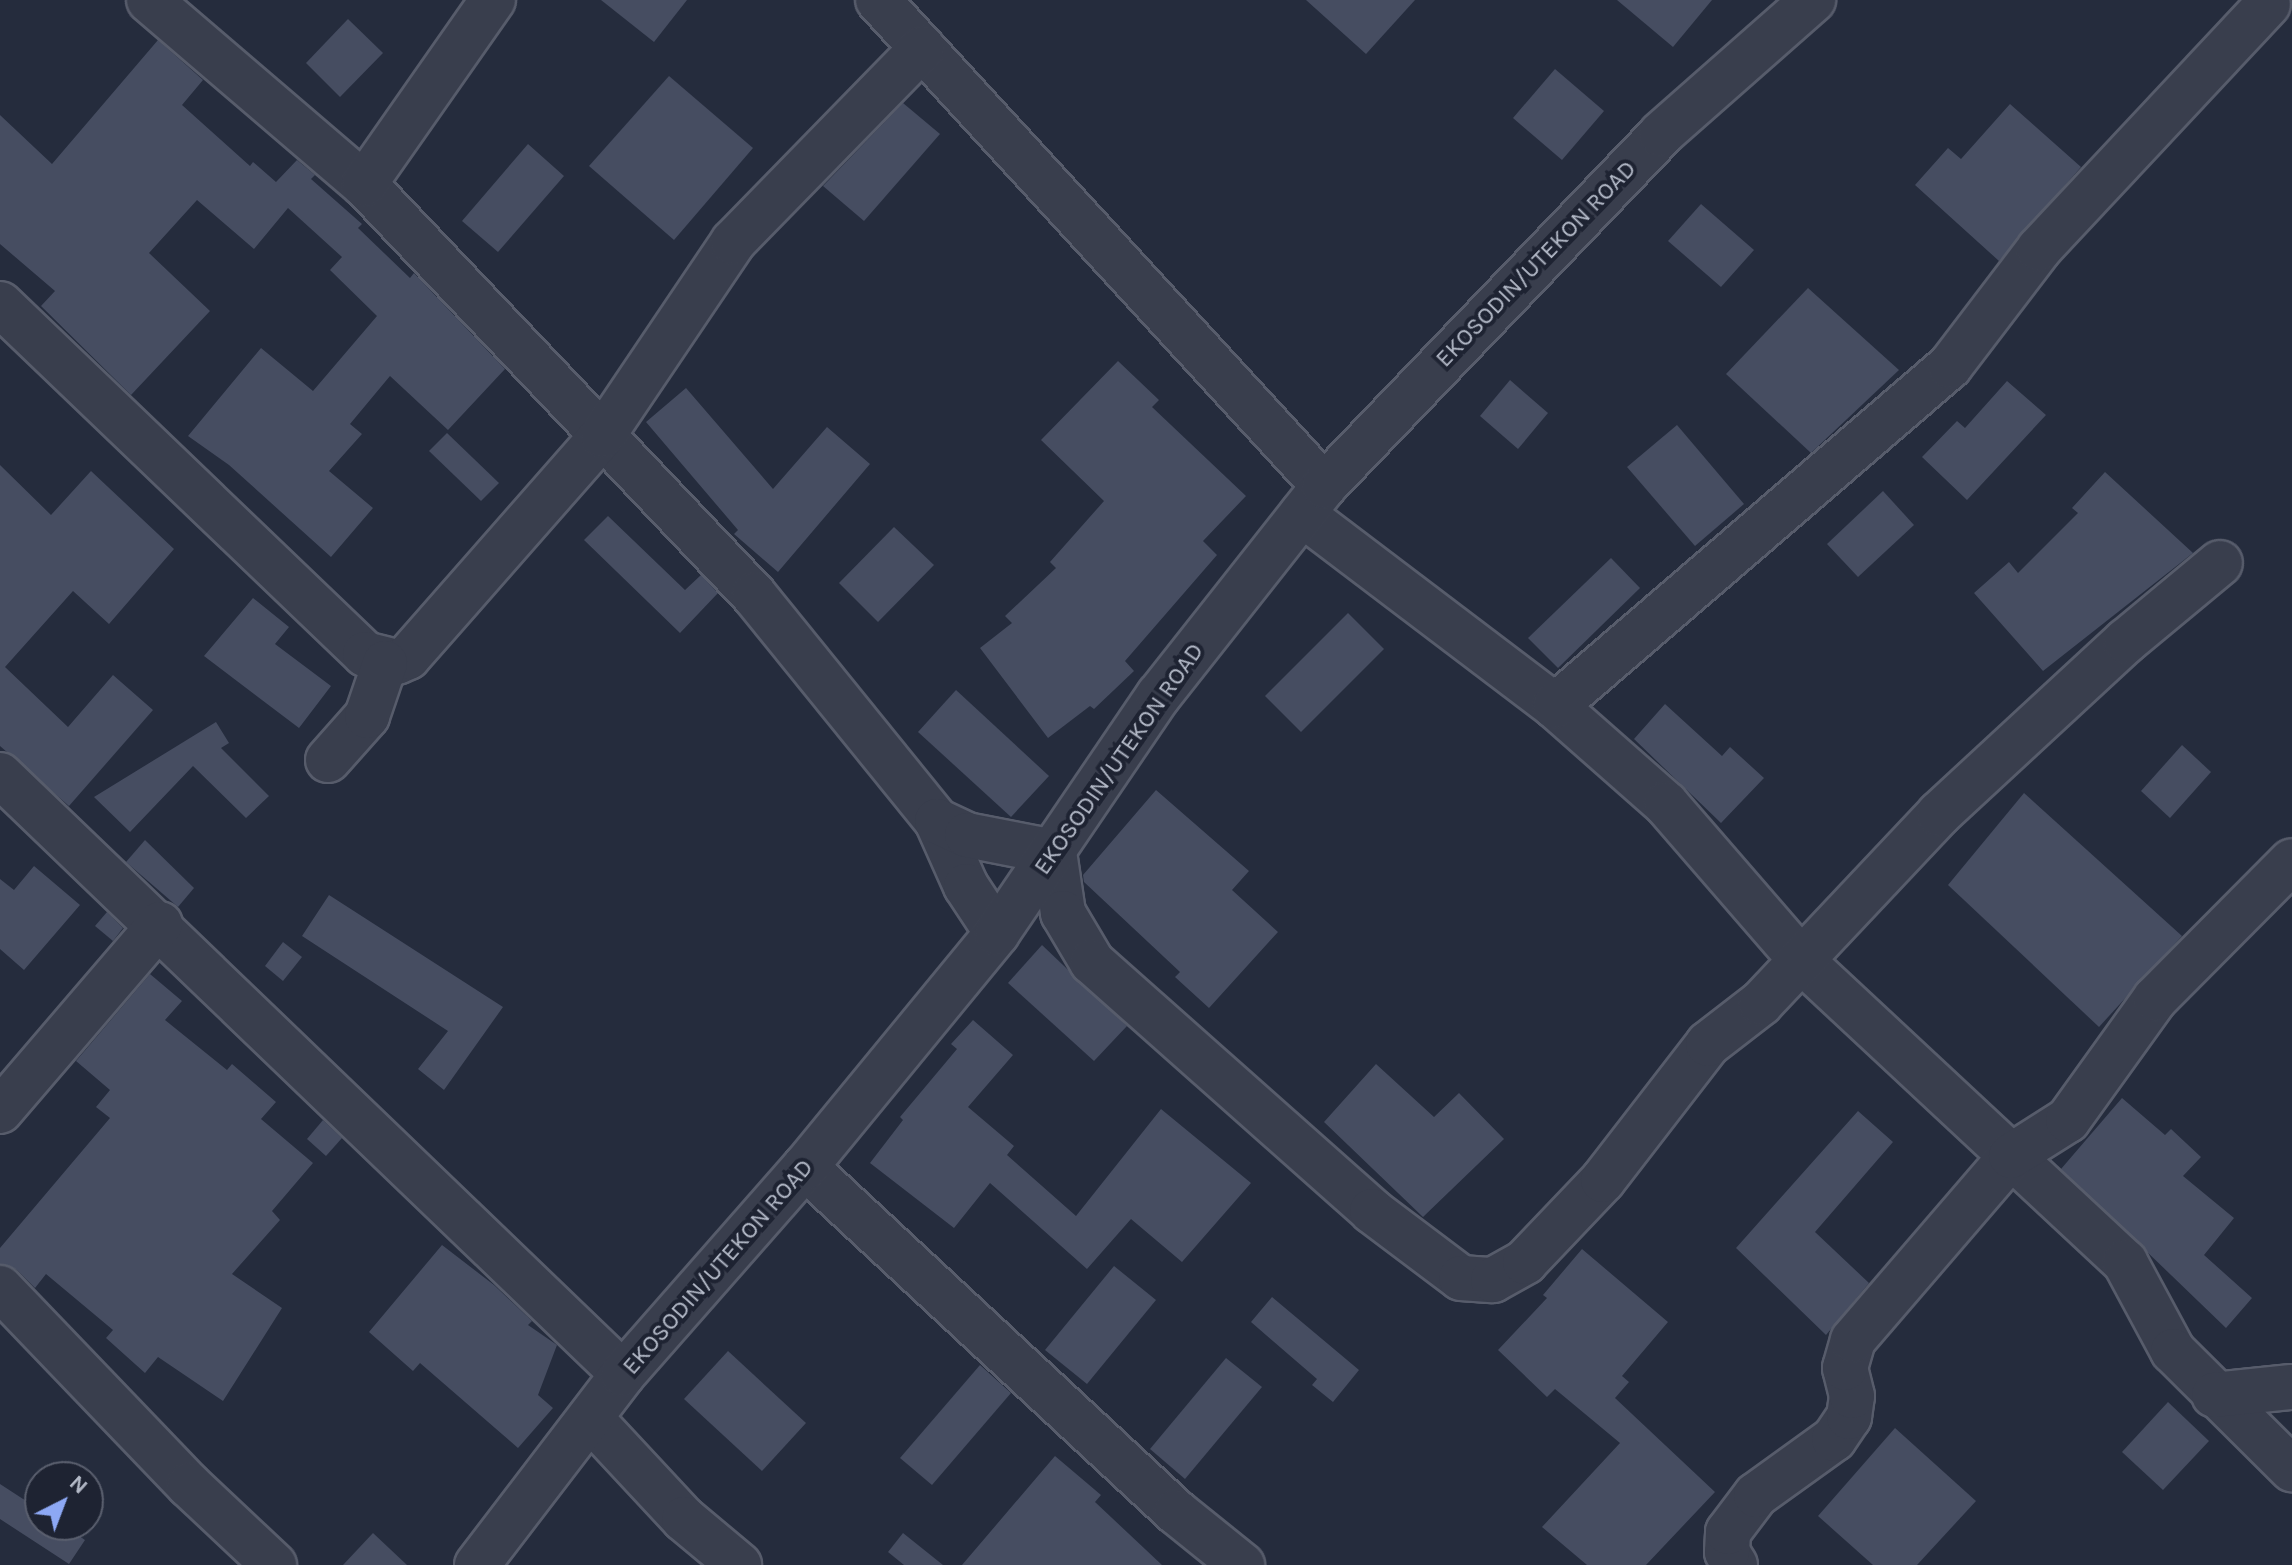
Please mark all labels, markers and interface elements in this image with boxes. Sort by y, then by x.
street label: EKOSODIN/UTEKON ROAD [1430,155,1642,373]
street label: EKOSODIN/UTEKON ROAD [1028,638,1210,880]
street label: EKOSODIN/UTEKON ROAD [617,1153,819,1381]
north arrow [24,1461,104,1541]
text: N [64,1470,93,1500]

